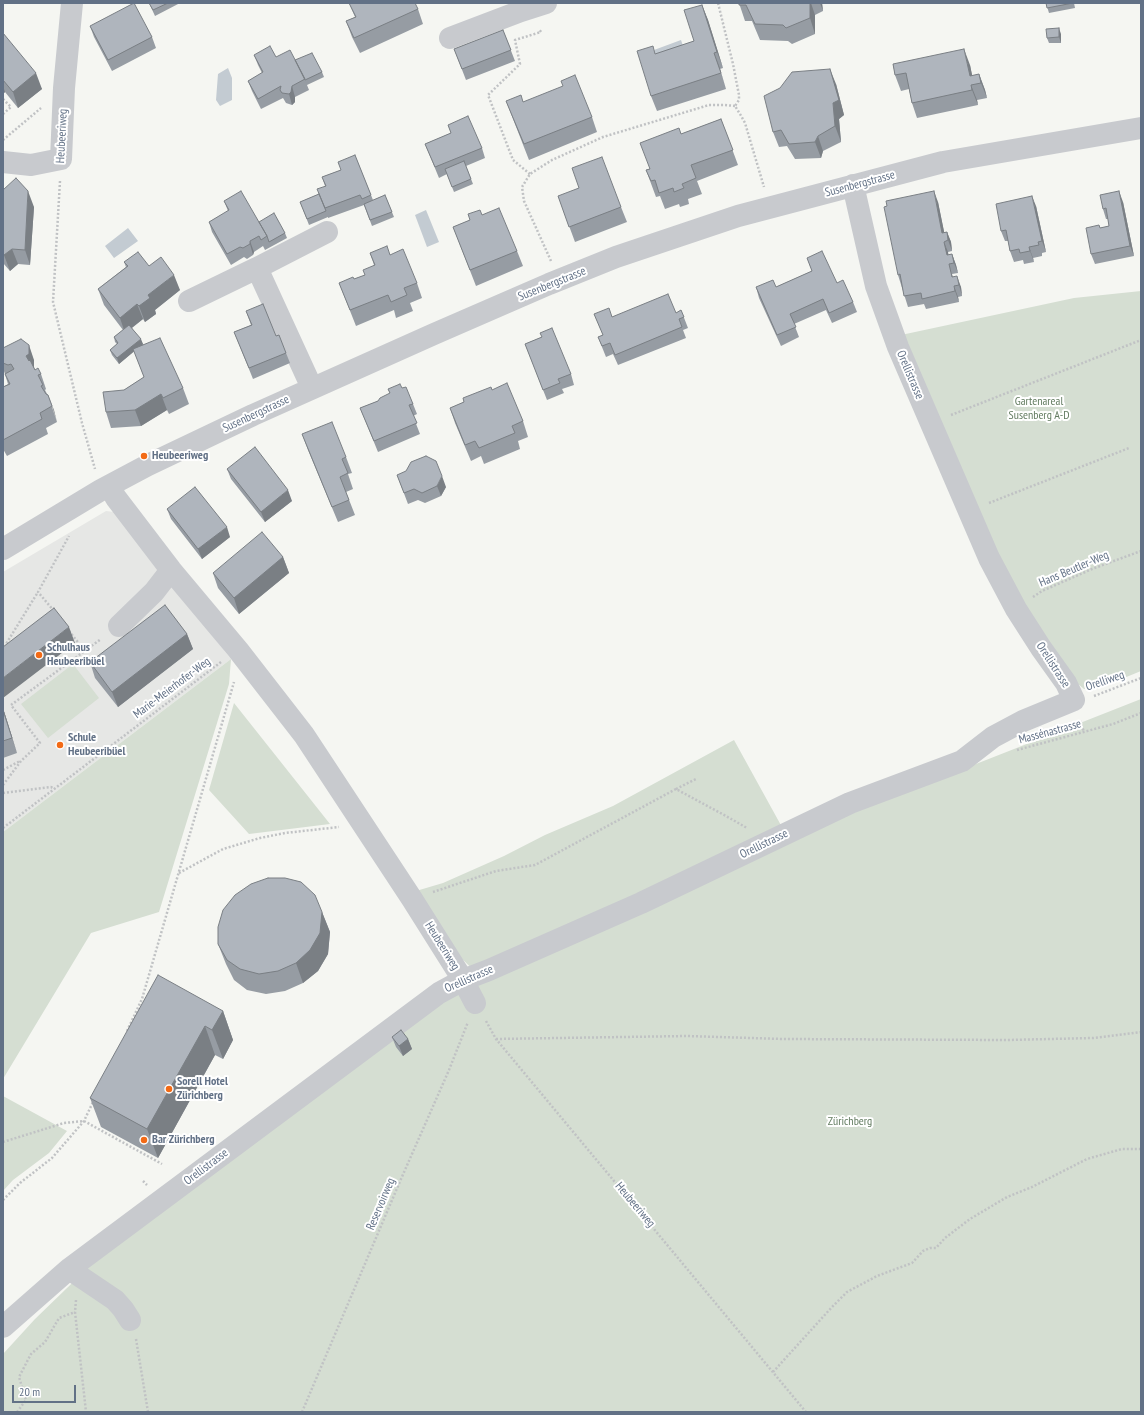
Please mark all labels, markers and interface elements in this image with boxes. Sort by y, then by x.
street label: Heubeeriweg [53,108,71,164]
street label: Susenbergstrasse [823,168,897,200]
street label: Susenbergstrasse [516,264,588,304]
street label: Orellistrasse [893,348,927,402]
street label: Susenbergstrasse [220,392,292,436]
park label: Gartenareal Susenberg A-D [1009,395,1069,423]
place label: Heubeeriweg [152,449,208,463]
marker: Heubeeriweg [139,451,149,461]
street label: Hans Beutler-Weg [1037,548,1111,590]
street label: Orellistrasse [1033,639,1073,691]
place label: Schulhaus Heubeeribüel [47,641,104,669]
marker: Schulhaus Heubeeribüel [34,650,44,660]
street label: Marie-Meierhofer-Weg [131,654,213,722]
street label: Orelliweg [1084,668,1126,694]
street label: Massénastrasse [1017,717,1083,747]
place label: Schule Heubeeribüel [68,731,125,759]
marker: Schule Heubeeribüel [55,740,65,750]
street label: Orellistrasse [738,826,790,862]
street label: Heubeeriweg [421,919,463,973]
street label: Orellistrasse [443,962,495,996]
place label: Sorell Hotel Zürichberg [177,1075,228,1103]
marker: Sorell Hotel Zürichberg [164,1084,174,1094]
park label: Zürichberg [828,1115,872,1129]
place label: Bar Zürichberg [152,1133,215,1147]
marker: Bar Zürichberg [139,1135,149,1145]
street label: Orellistrasse [181,1146,231,1188]
street label: Reservoirweg [364,1176,398,1232]
street label: Heubeeriweg [612,1179,658,1231]
scale bar [14,1377,78,1403]
text: 20 m [19,1384,40,1399]

